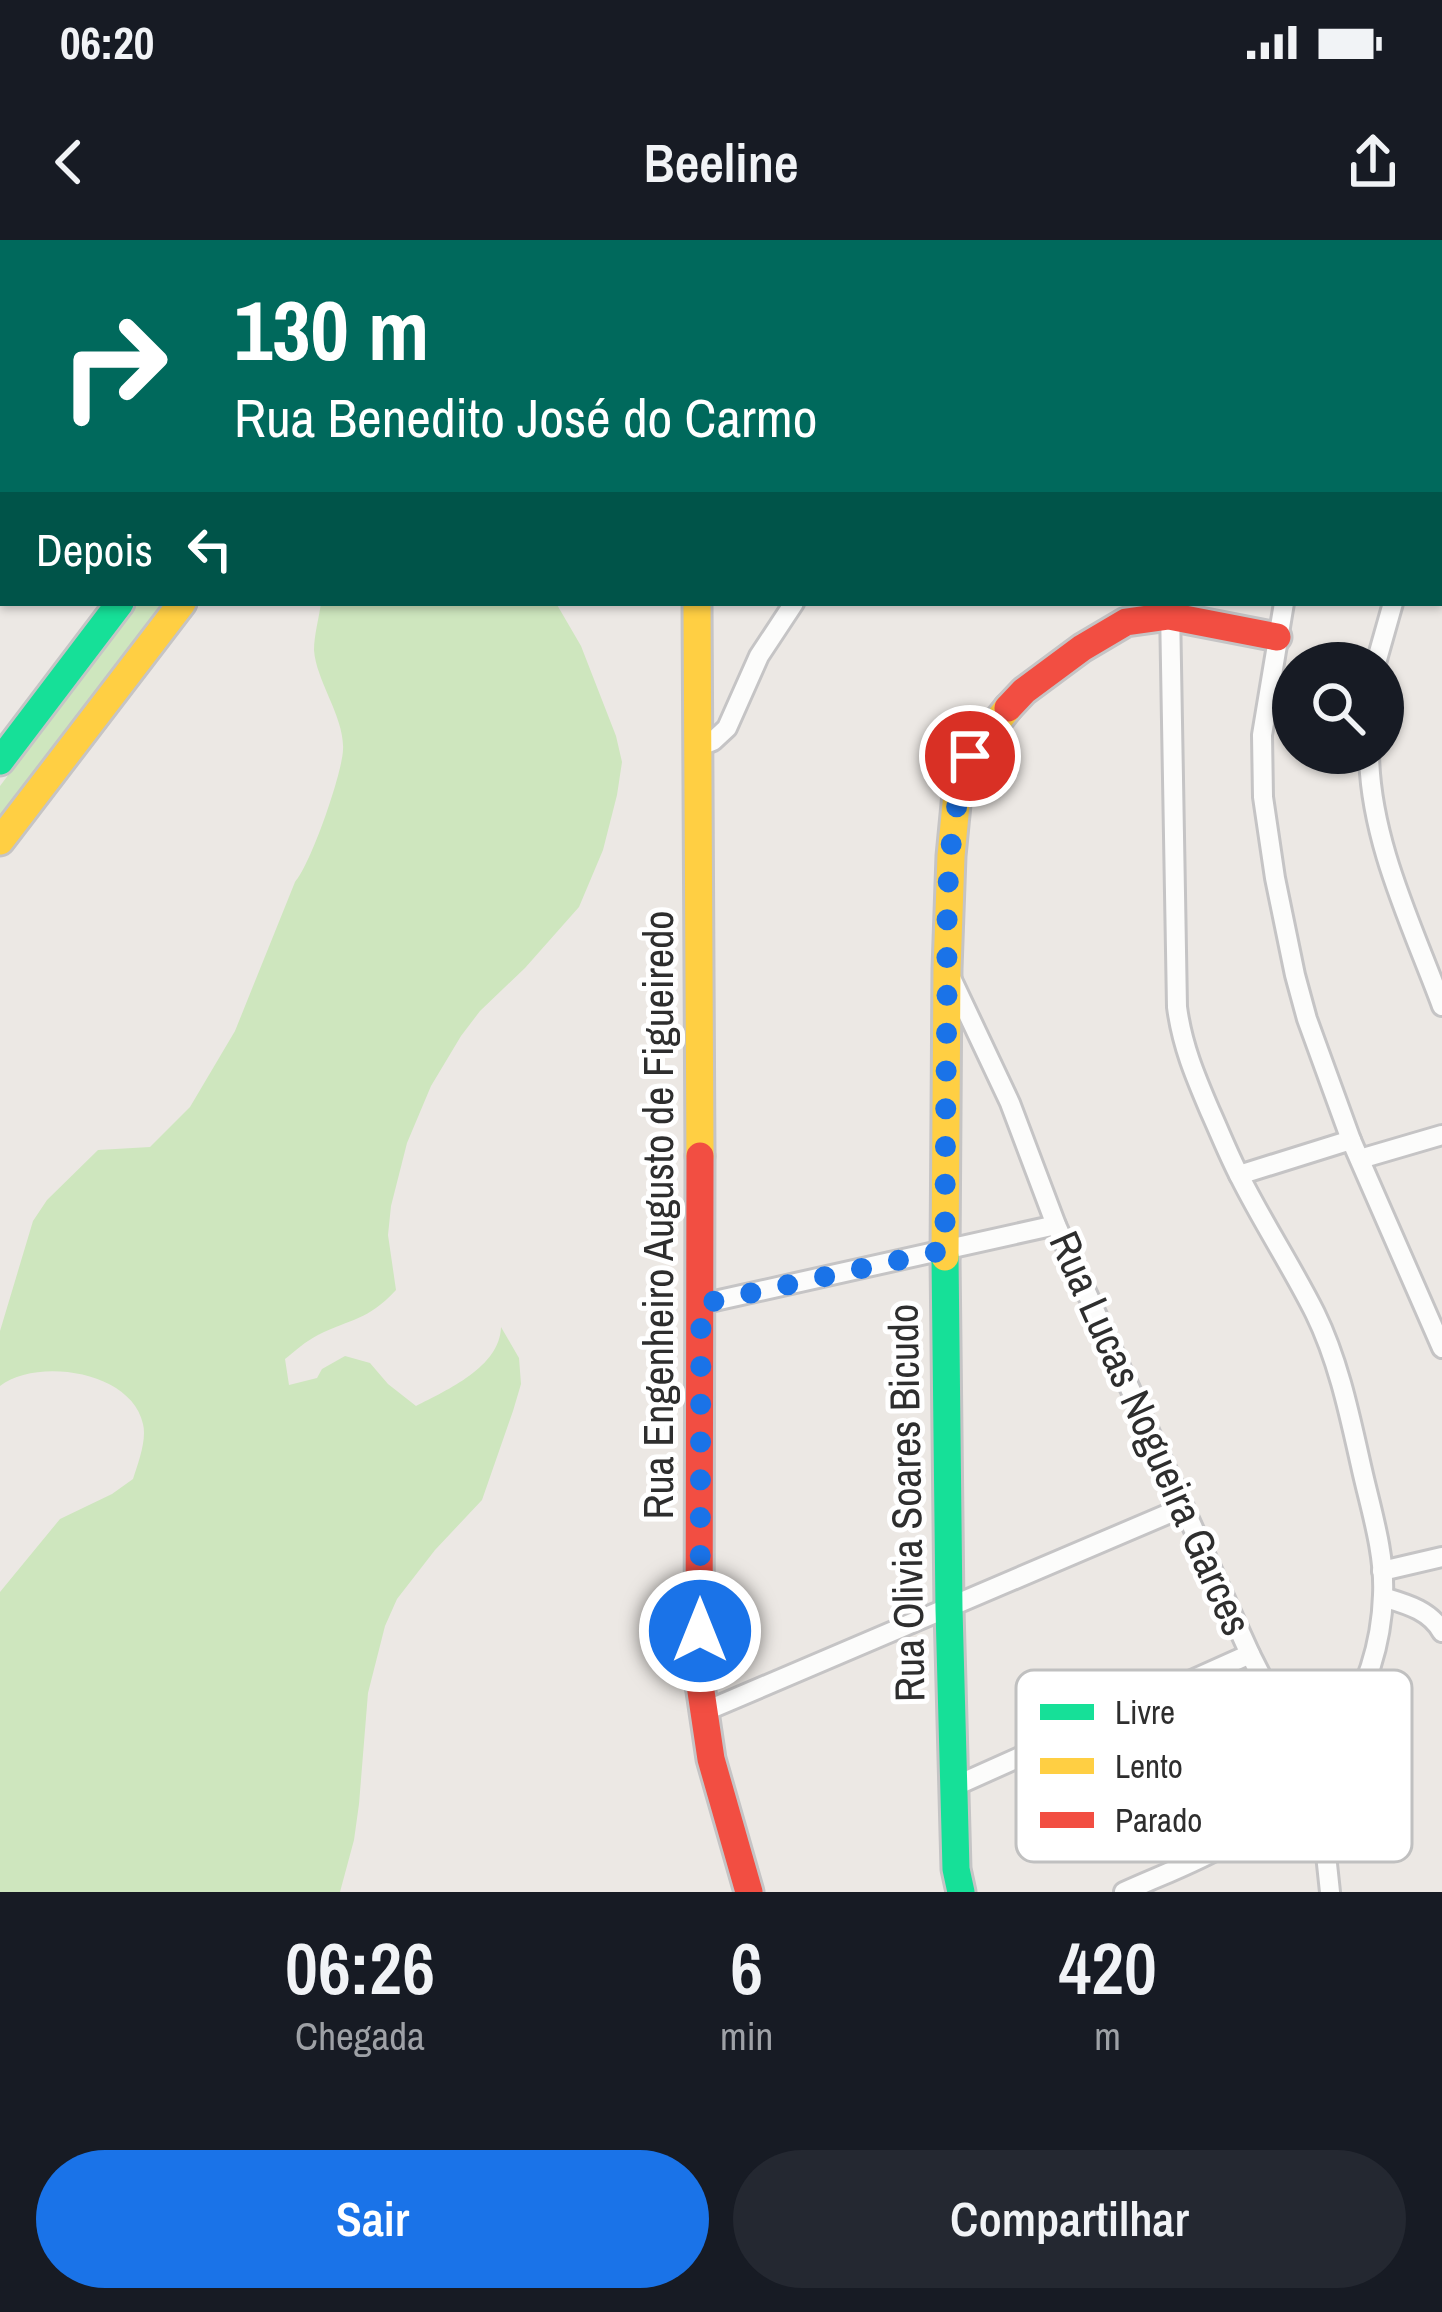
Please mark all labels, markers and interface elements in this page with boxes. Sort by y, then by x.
text: 06:20 [60,12,154,73]
text: Beeline [643,126,799,199]
icon: back [36,129,102,195]
icon: share [1340,129,1406,195]
text: 130 m [234,273,429,386]
icon: right [36,288,192,444]
text: Rua Benedito José do Carmo [234,381,817,454]
icon: left [177,516,243,582]
text: Depois [36,519,153,580]
map controls [1272,642,1404,774]
button: search [1272,642,1404,774]
pin [919,705,1021,807]
icon: arrive [937,723,1003,789]
street label: Rua Engenheiro Augusto de Figueiredo [630,911,686,1519]
street label: Rua Lucas Nogueira Garces [1037,1222,1265,1644]
street label: Rua Olivia Soares Bicudo [875,1303,937,1703]
position arrow [637,1568,763,1694]
legend [1016,1670,1412,1862]
text: Livre [1115,1690,1175,1734]
text: Lento [1115,1744,1183,1788]
text: Parado [1115,1798,1202,1842]
text: 06:26 [285,1919,435,2016]
text: 6 [730,1919,763,2016]
text: 420 [1058,1919,1157,2016]
text: Chegada [295,2010,425,2062]
text: min [720,2010,773,2062]
text: m [1094,2010,1121,2062]
button: Sair [36,2150,709,2288]
button: Compartilhar [733,2150,1406,2288]

